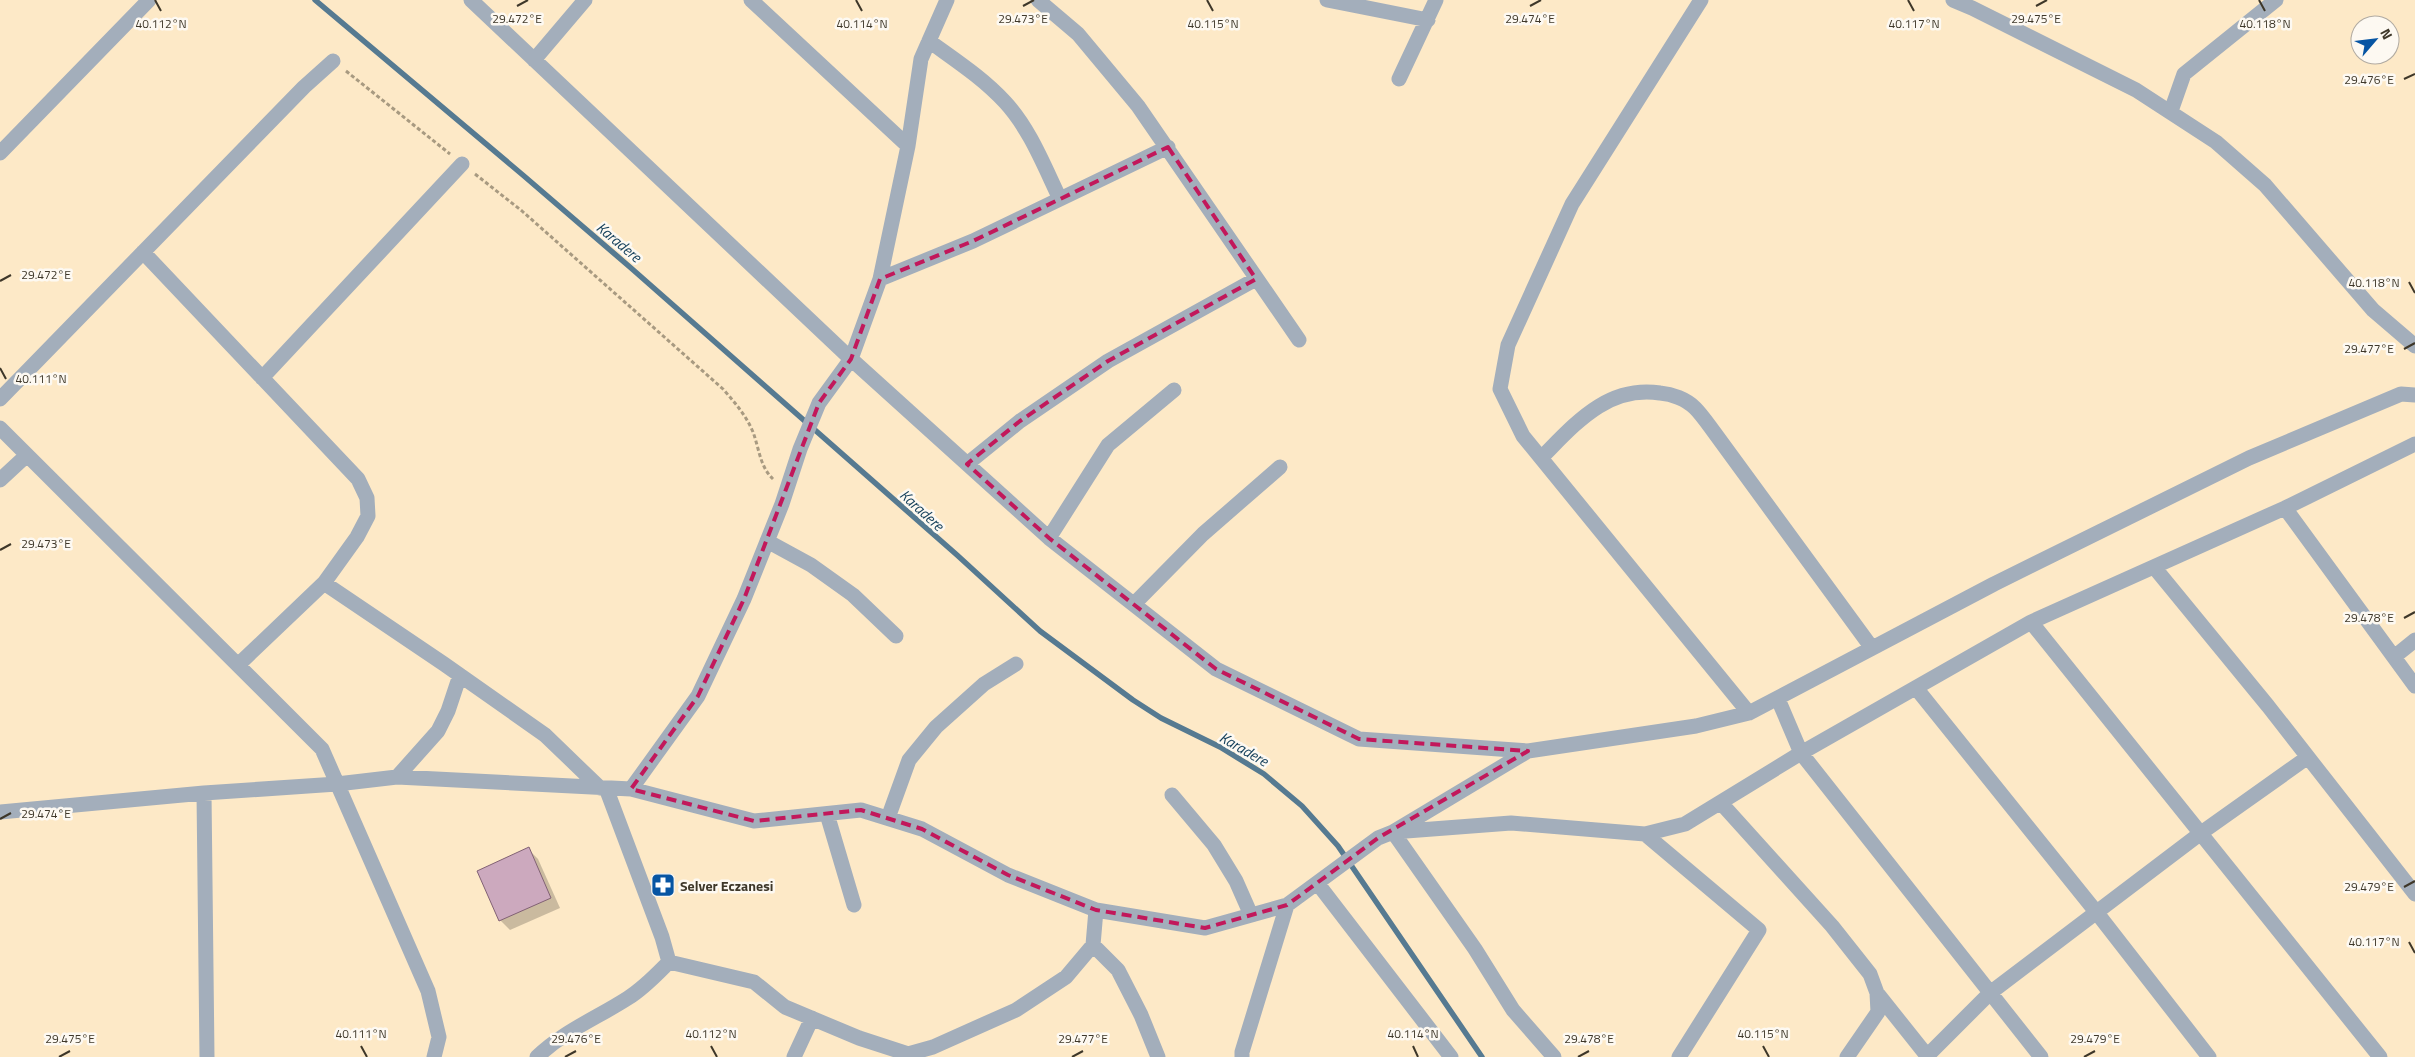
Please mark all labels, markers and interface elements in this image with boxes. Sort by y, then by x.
text: 29.472°E [492,9,542,28]
text: 29.473°E [998,9,1048,28]
text: 29.474°E [1505,9,1555,28]
text: 29.475°E [2011,9,2061,28]
text: 40.112°N [135,14,187,33]
text: 40.114°N [836,14,888,33]
text: 40.115°N [1187,14,1239,33]
text: 40.117°N [1888,14,1940,33]
text: 40.118°N [2239,14,2291,33]
north arrow [2350,15,2400,65]
text: N [2375,24,2398,43]
text: 29.476°E [2344,70,2394,89]
water label: Karadere [591,216,648,269]
text: 29.472°E [21,265,71,284]
text: 40.118°N [2348,273,2400,292]
text: 29.477°E [2344,339,2394,358]
text: 40.111°N [15,369,67,388]
water label: Karadere [895,484,950,537]
text: 29.473°E [21,534,71,553]
text: 29.478°E [2344,608,2394,627]
water label: Karadere [1215,726,1274,773]
text: 29.474°E [21,804,71,823]
pharmacy icon: Selver Eczanesi [650,872,676,898]
place label: Selver Eczanesi [680,875,773,896]
text: 29.479°E [2344,877,2394,896]
text: 40.117°N [2348,932,2400,951]
text: 40.111°N [335,1024,387,1043]
text: 40.112°N [685,1024,737,1043]
text: 40.114°N [1387,1024,1439,1043]
text: 40.115°N [1737,1024,1789,1043]
text: 29.475°E [45,1029,95,1048]
text: 29.476°E [551,1029,601,1048]
text: 29.477°E [1058,1029,1108,1048]
text: 29.478°E [1564,1029,1614,1048]
text: 29.479°E [2070,1029,2120,1048]

